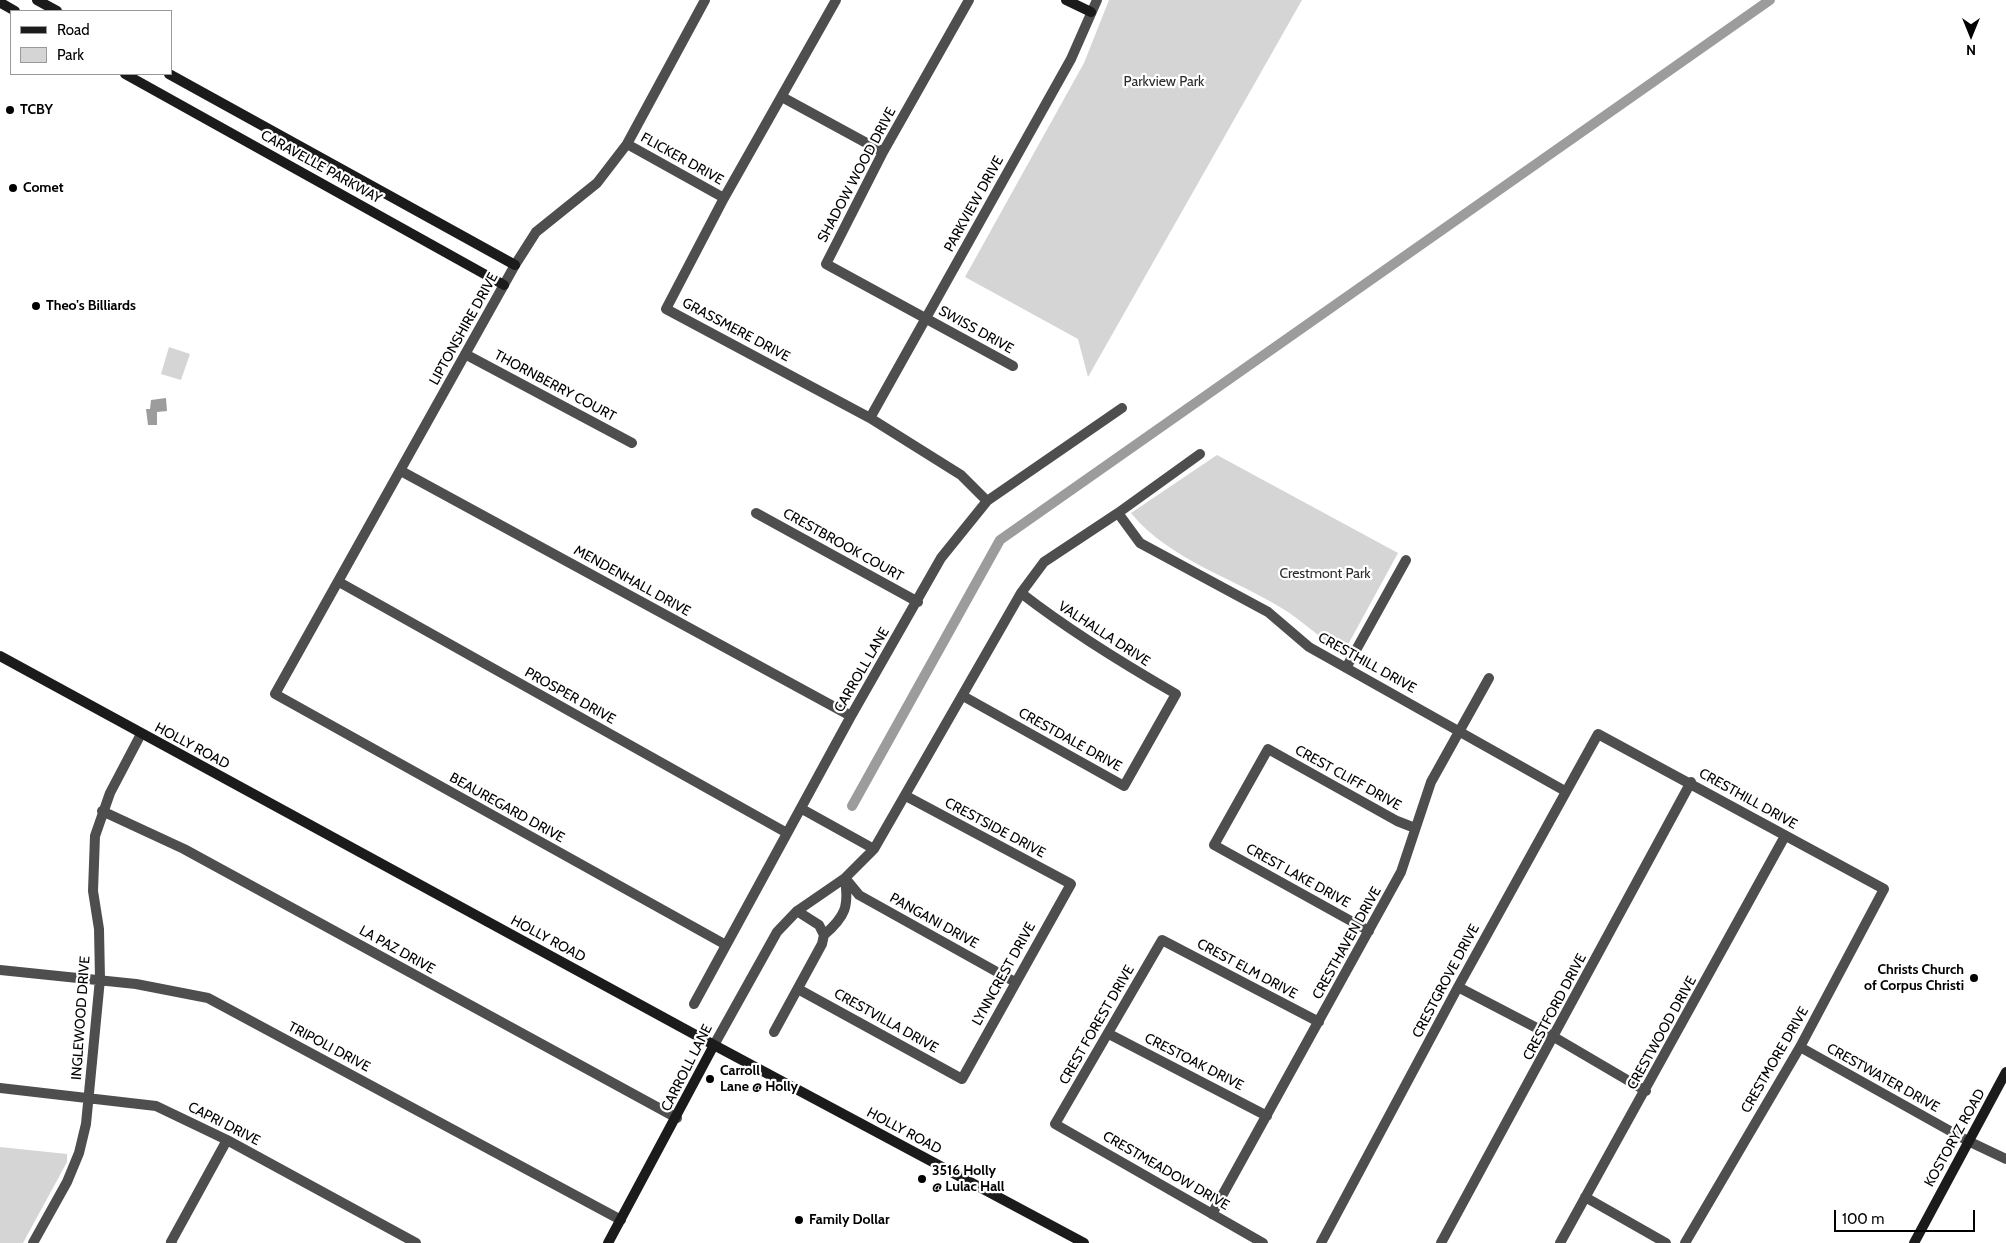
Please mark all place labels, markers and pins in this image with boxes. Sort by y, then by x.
place label: TCBY [20,102,53,118]
marker: TCBY [4,104,16,116]
place label: Comet [23,180,64,196]
marker: Comet [7,182,19,194]
place label: Theo's Billiards [46,298,136,314]
marker: Theo's Billiards [30,300,42,312]
place label: Christs Church of Corpus Christi [1864,962,1964,994]
marker: Christs Church of Corpus Christi [1968,972,1980,984]
place label: Carroll Lane @ Holly [720,1063,798,1096]
marker: Carroll Lane @ Holly [704,1073,716,1085]
place label: 3516 Holly @ Lulac Hall [932,1163,1004,1196]
marker: 3516 Holly @ Lulac Hall [916,1173,928,1185]
place label: Family Dollar [809,1212,890,1228]
marker: Family Dollar [793,1214,805,1226]

